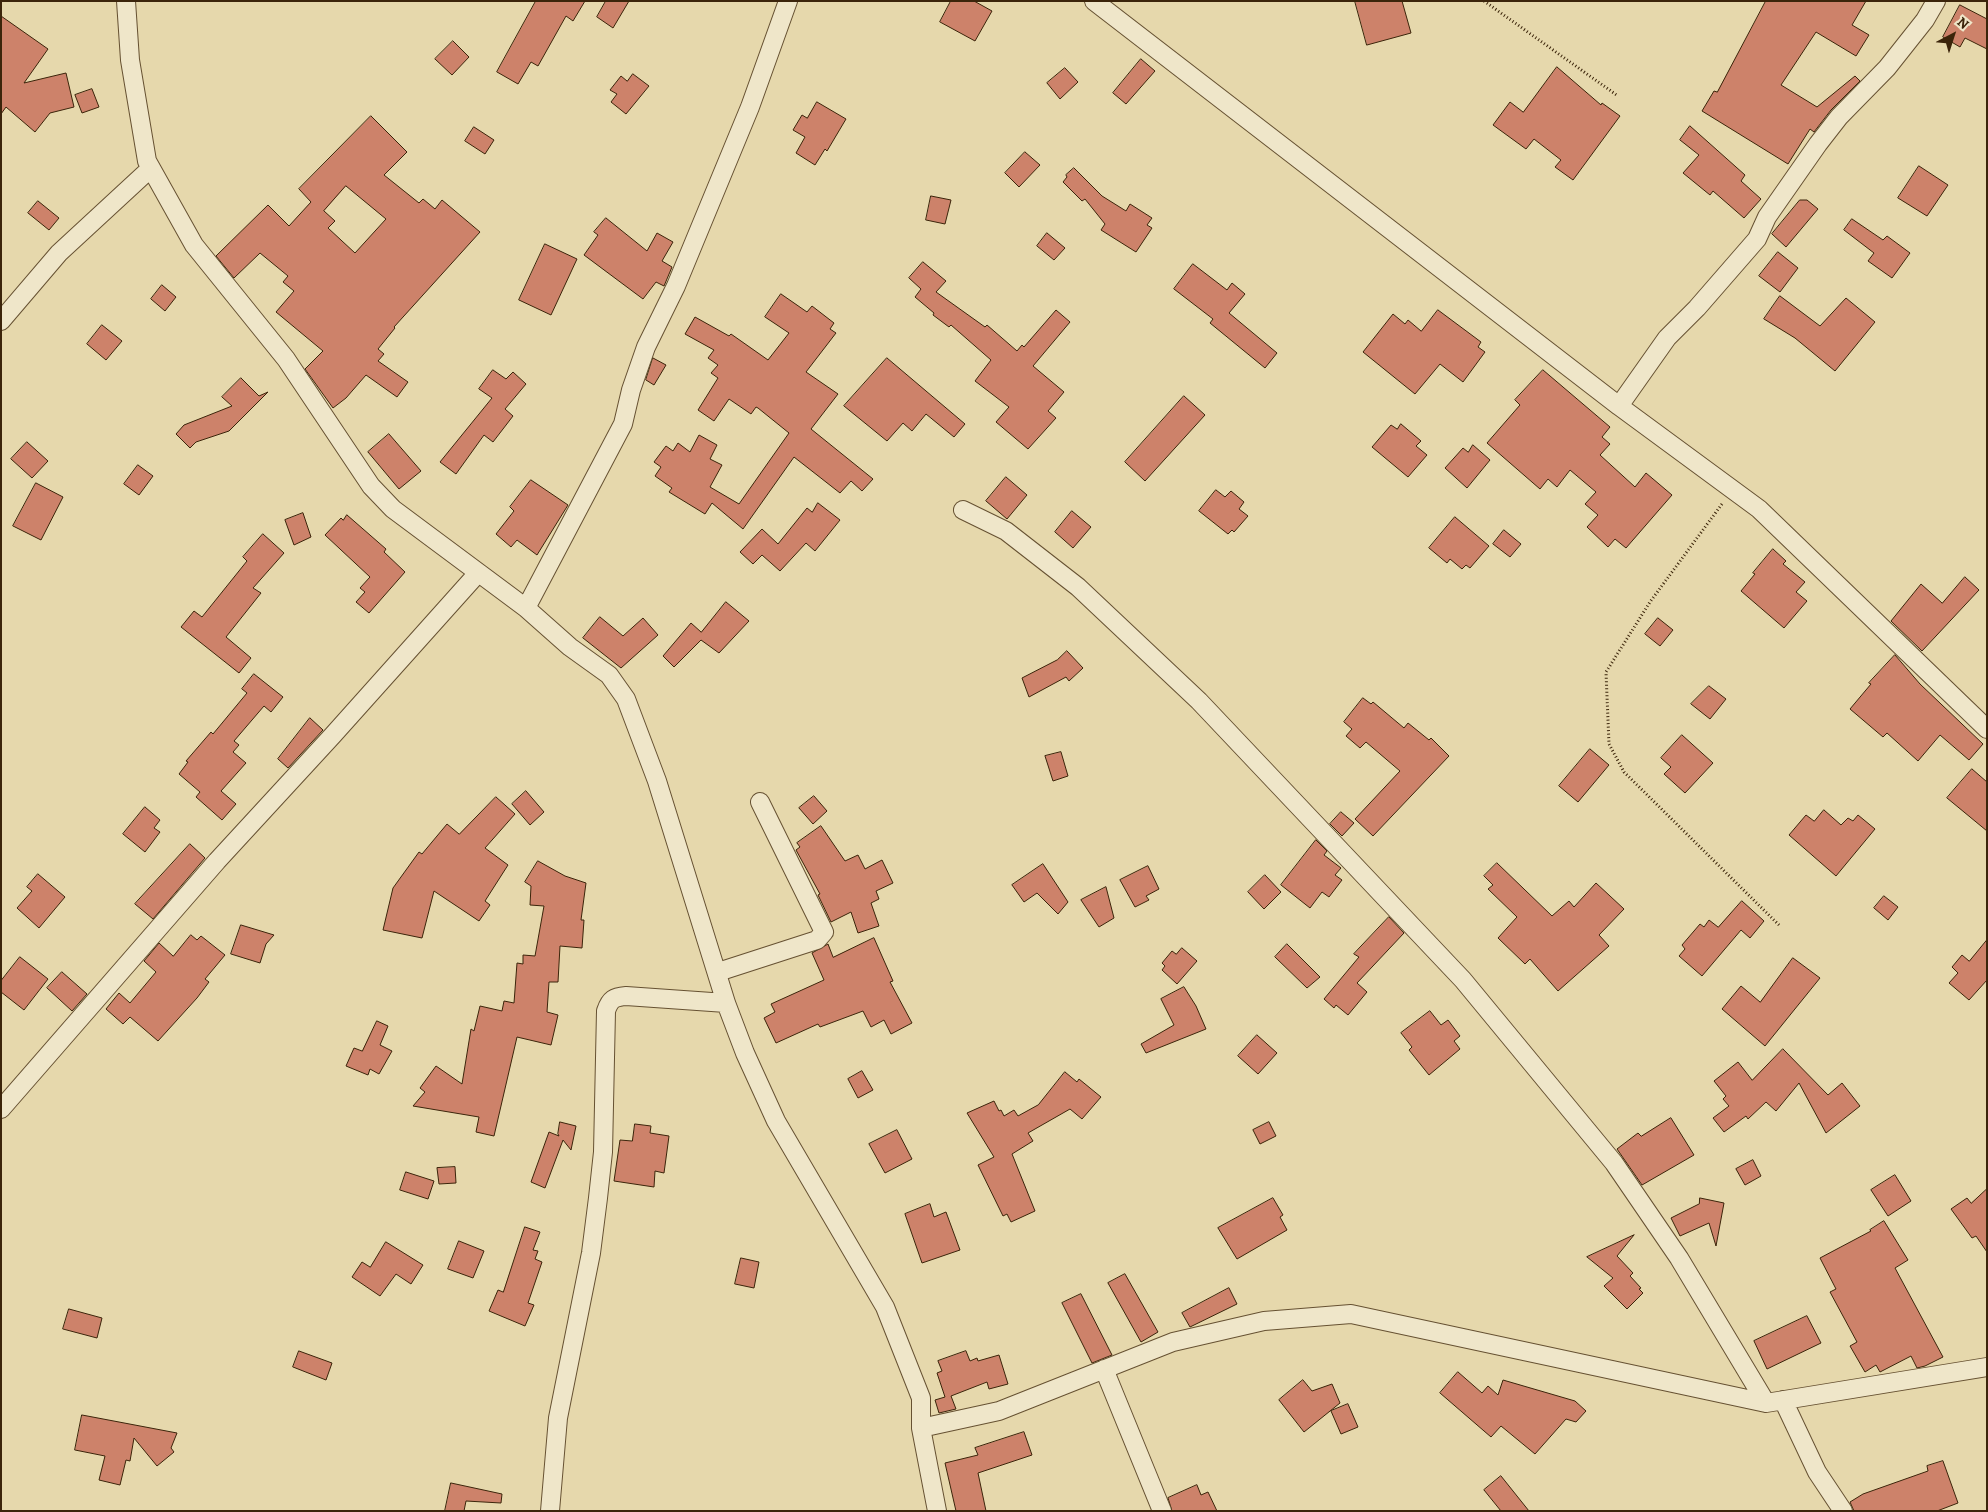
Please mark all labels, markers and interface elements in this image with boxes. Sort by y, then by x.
north arrow [1928,10,1978,60]
text: N [1953,13,1973,34]

